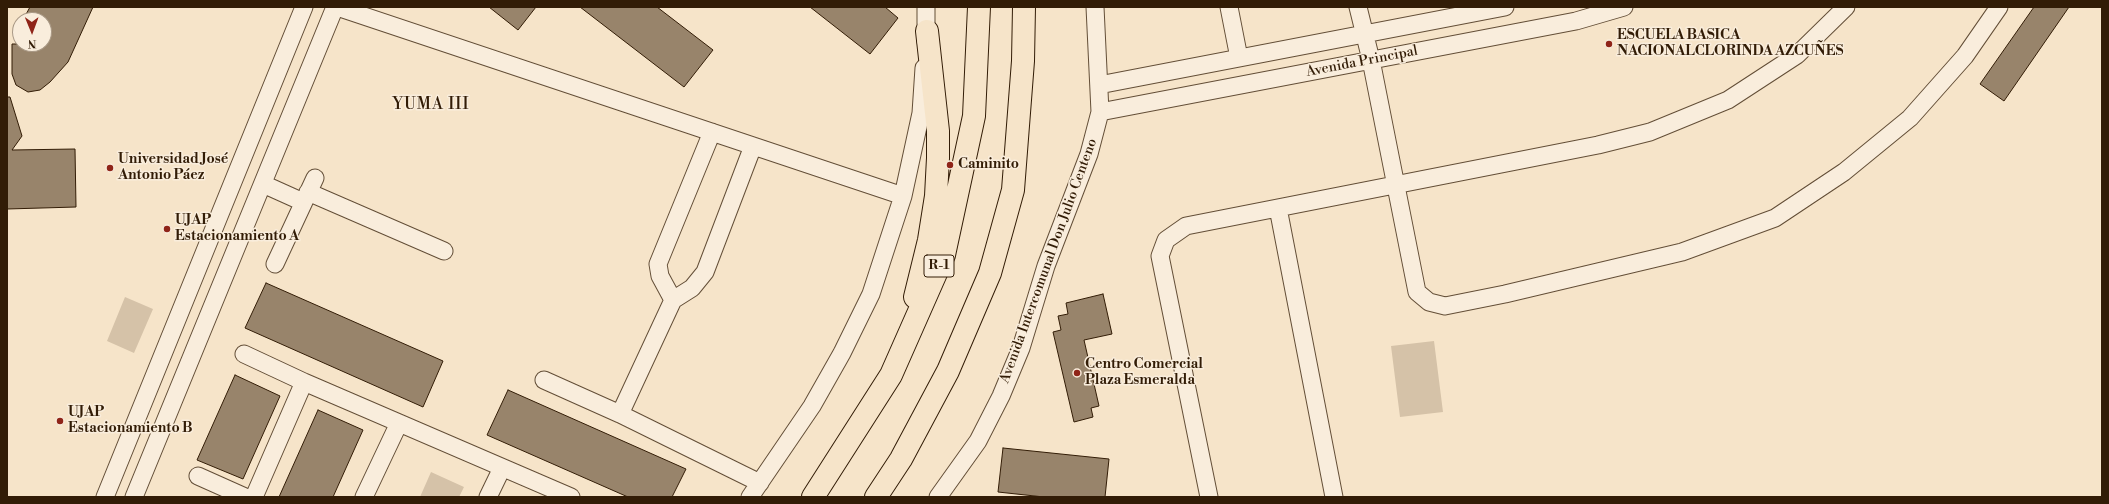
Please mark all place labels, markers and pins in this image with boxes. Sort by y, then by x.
place label: ESCUELA BASICA NACIONALCLORINDA AZCUÑES [1617,28,1843,60]
marker: ESCUELA BASICA NACIONALCLORINDA AZCUÑES [1604,39,1614,49]
place label: Universidad José Antonio Páez [118,152,228,184]
place label: Caminito [958,157,1019,173]
marker: Caminito [945,160,955,170]
marker: Universidad José Antonio Páez [105,163,115,173]
place label: UJAP Estacionamiento A [175,213,299,246]
marker: UJAP Estacionamiento A [162,224,172,234]
place label: Centro Comercial Plaza Esmeralda [1085,357,1203,390]
marker: Centro Comercial Plaza Esmeralda [1072,368,1082,378]
place label: UJAP Estacionamiento B [68,405,192,438]
marker: UJAP Estacionamiento B [55,416,65,426]

